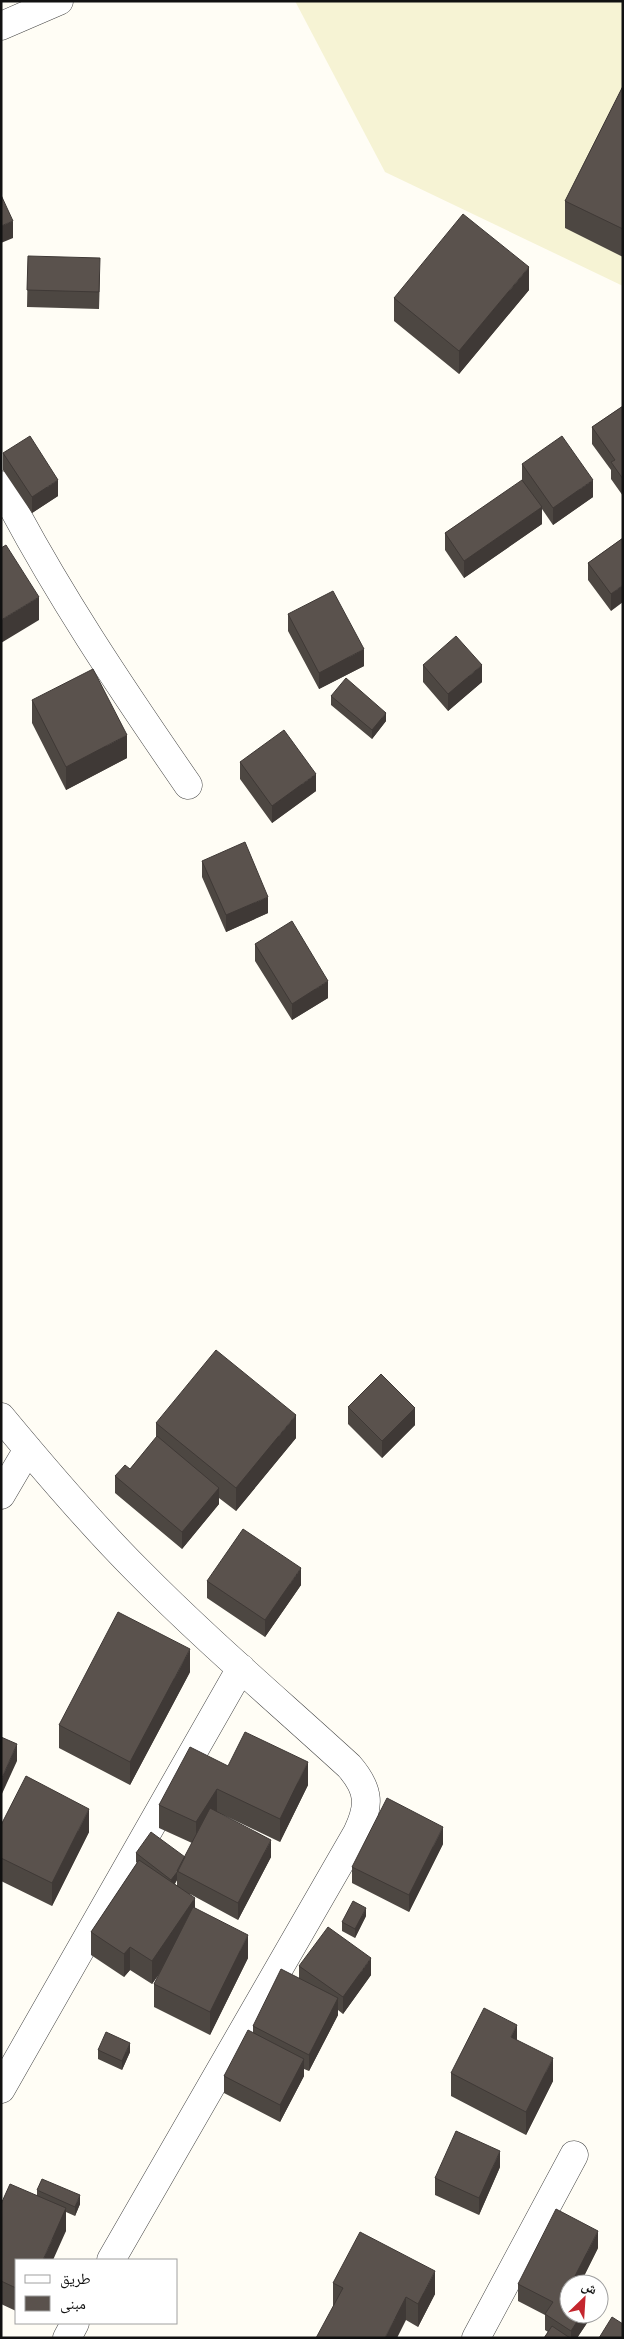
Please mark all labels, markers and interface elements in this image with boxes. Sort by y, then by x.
legend [15,2259,178,2324]
text: طريق [60,2269,91,2289]
north arrow [559,2274,609,2324]
text: ش [579,2276,600,2299]
text: مبنى [60,2294,86,2314]

